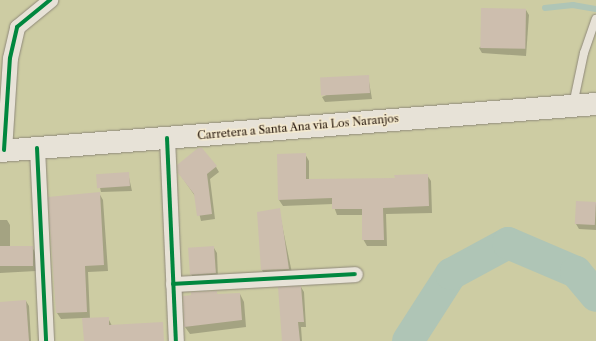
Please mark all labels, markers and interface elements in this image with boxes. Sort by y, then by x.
street label: Carretera a Santa Ana via Los Naranjos [196,112,400,142]

